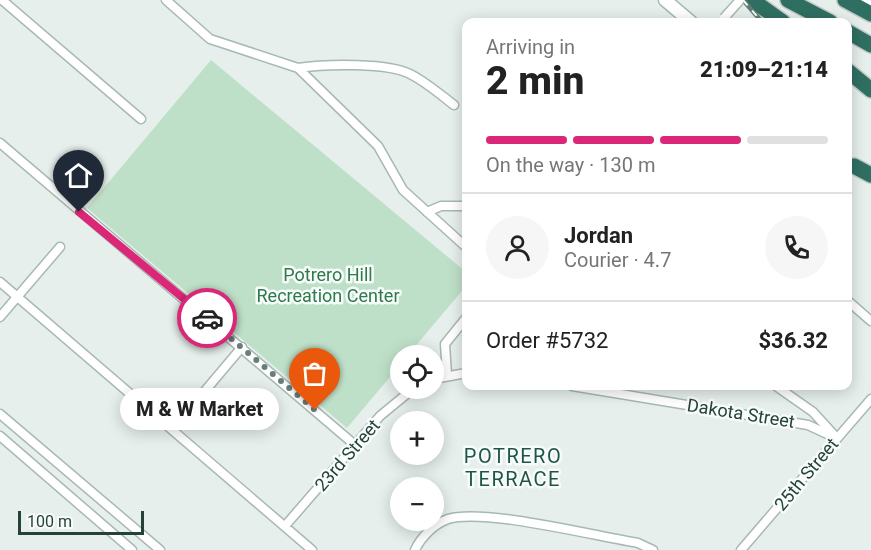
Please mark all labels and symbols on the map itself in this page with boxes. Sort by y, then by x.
pin [53,150,104,212]
park label: Potrero Hill Recreation Center [257,264,400,306]
courier [177,288,237,348]
pin [289,348,340,410]
callout: M & W Market [120,389,279,431]
street label: Dakota Street [686,394,796,432]
street label: 23rd Street [310,415,384,495]
street label: 25th Street [770,433,842,514]
district label: POTRERO TERRACE [464,444,562,491]
scale bar [18,508,144,536]

